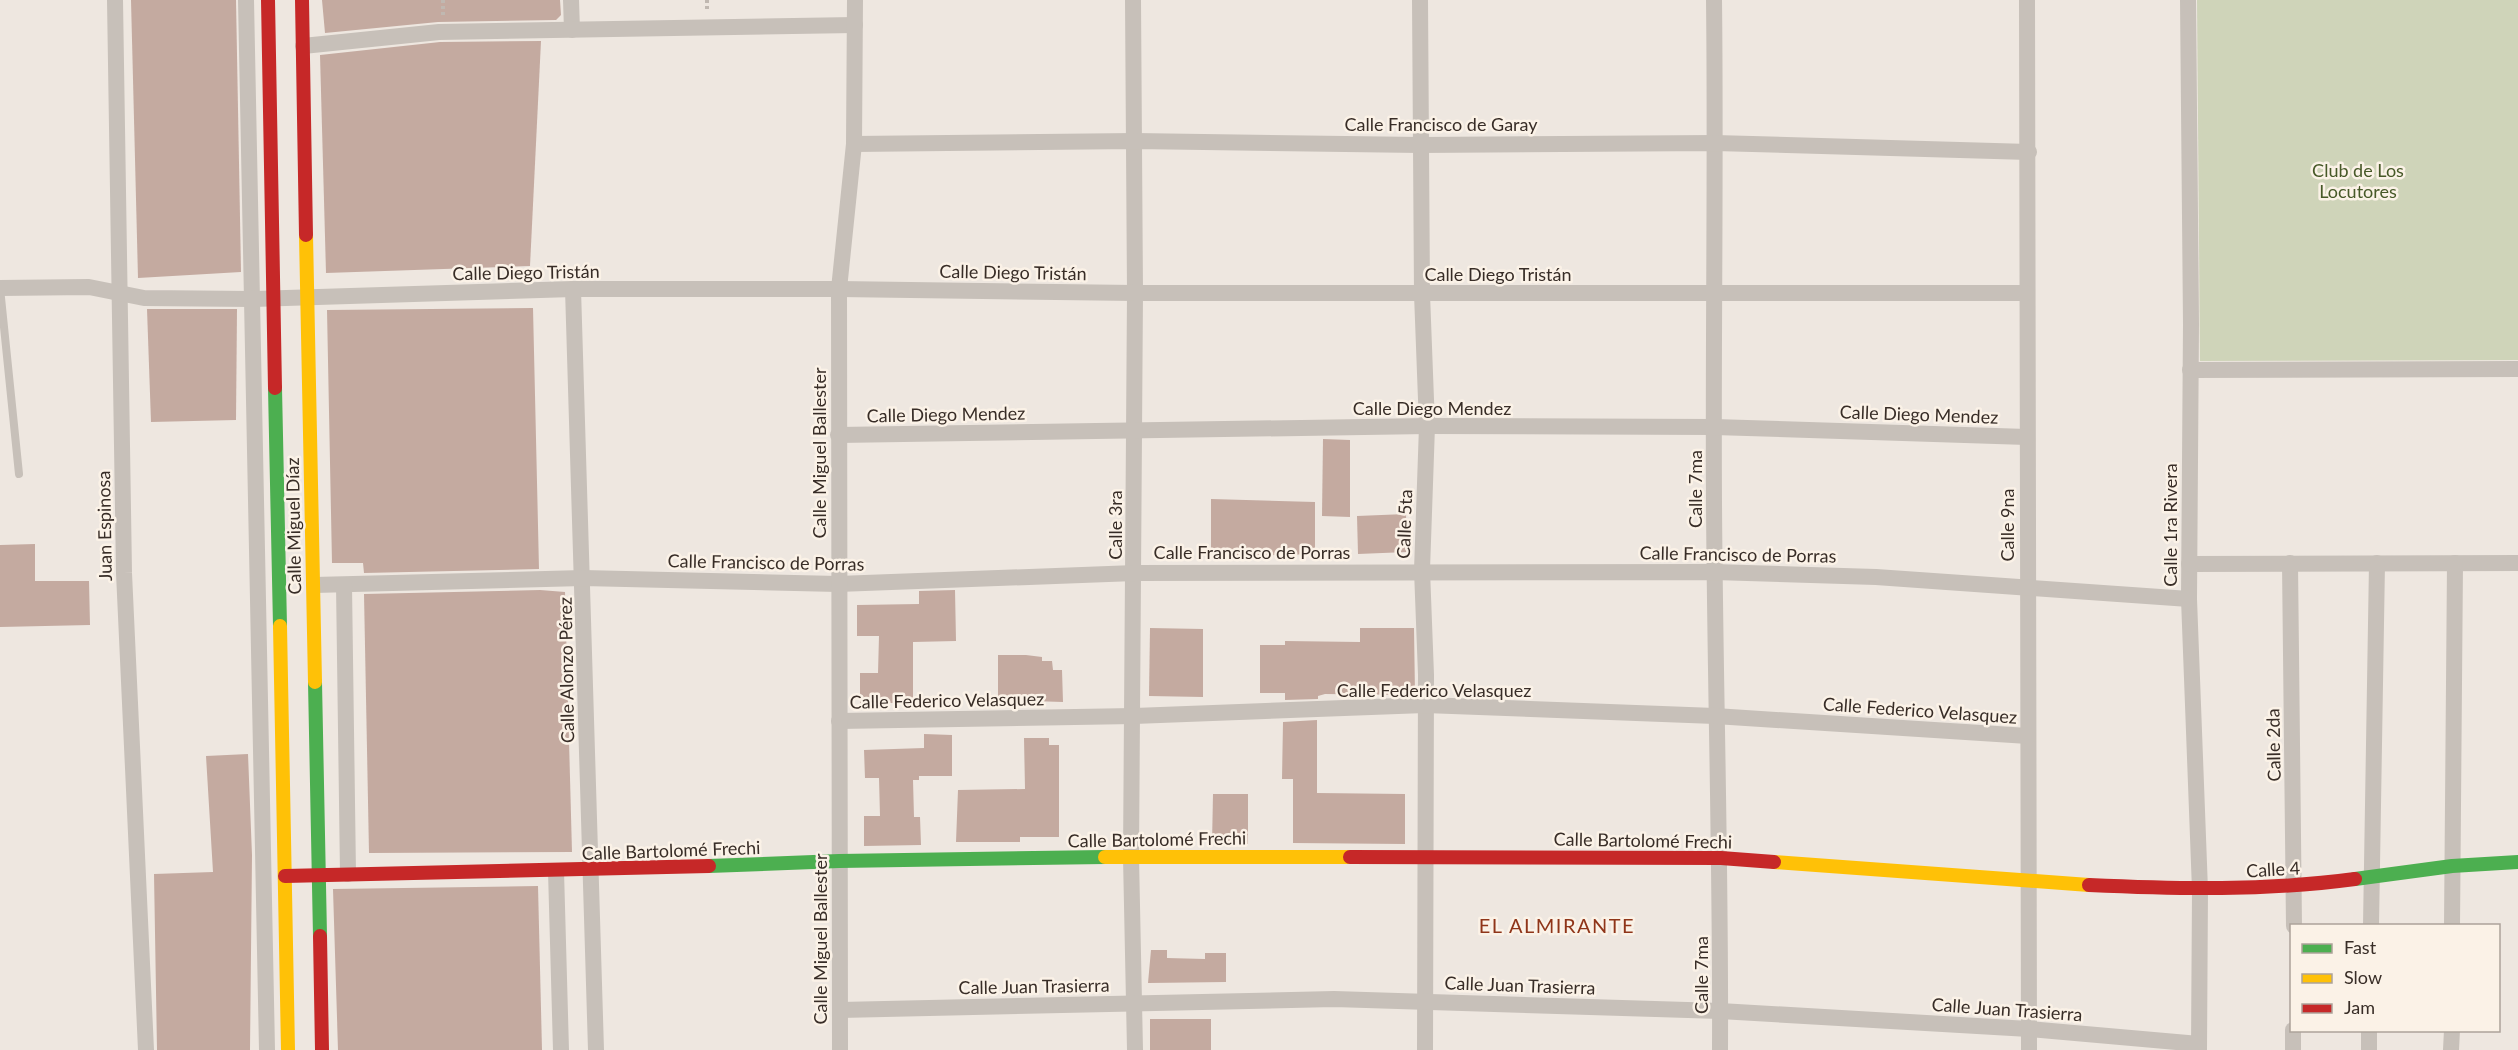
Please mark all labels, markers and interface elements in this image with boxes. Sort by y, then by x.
street label: Calle Francisco de Garay [1345,113,1538,135]
park label: Club de Los Locutores [2312,159,2404,202]
street label: Calle Diego Tristán [452,260,600,284]
street label: Calle Diego Tristán [939,260,1087,284]
street label: Calle Diego Tristán [1424,263,1572,285]
street label: Calle Miguel Ballester [808,367,830,538]
street label: Calle Diego Mendez [1353,397,1511,419]
street label: Calle Diego Mendez [1839,400,1999,428]
street label: Calle Diego Mendez [866,402,1026,426]
street label: Calle 7ma [1684,450,1706,528]
street label: Calle Miguel Díaz [281,457,305,595]
street label: Calle 1ra Rivera [2159,463,2181,587]
street label: Juan Espinosa [92,471,116,581]
street label: Calle 9na [1996,488,2018,562]
street label: Calle 5ta [1392,489,1416,559]
street label: Calle 3ra [1104,490,1126,560]
street label: Calle Francisco de Porras [1154,541,1351,563]
street label: Calle Francisco de Porras [1639,541,1837,567]
street label: Calle Francisco de Porras [667,549,865,575]
street label: Calle Alonzo Pérez [554,597,578,743]
street label: Calle Federico Velasquez [1337,679,1531,701]
street label: Calle Federico Velasquez [850,687,1044,713]
street label: Calle Federico Velasquez [1822,692,2018,728]
street label: Calle 2da [2261,708,2285,782]
street label: Calle Bartolomé Frechi [1068,826,1246,852]
street label: Calle Bartolomé Frechi [1554,827,1732,853]
street label: Calle Bartolomé Frechi [581,836,761,864]
street label: Calle Miguel Ballester [809,853,831,1024]
street label: Calle 4 [2245,857,2301,881]
district label: EL ALMIRANTE [1479,913,1635,937]
legend [2290,924,2500,1032]
street label: Calle 7ma [1690,936,1712,1014]
text: Fast [2344,936,2377,958]
text: Slow [2344,966,2382,988]
street label: Calle Juan Trasierra [1444,971,1596,999]
street label: Calle Juan Trasierra [958,974,1110,998]
street label: Calle Juan Trasierra [1931,993,2083,1025]
text: Jam [2344,996,2375,1018]

